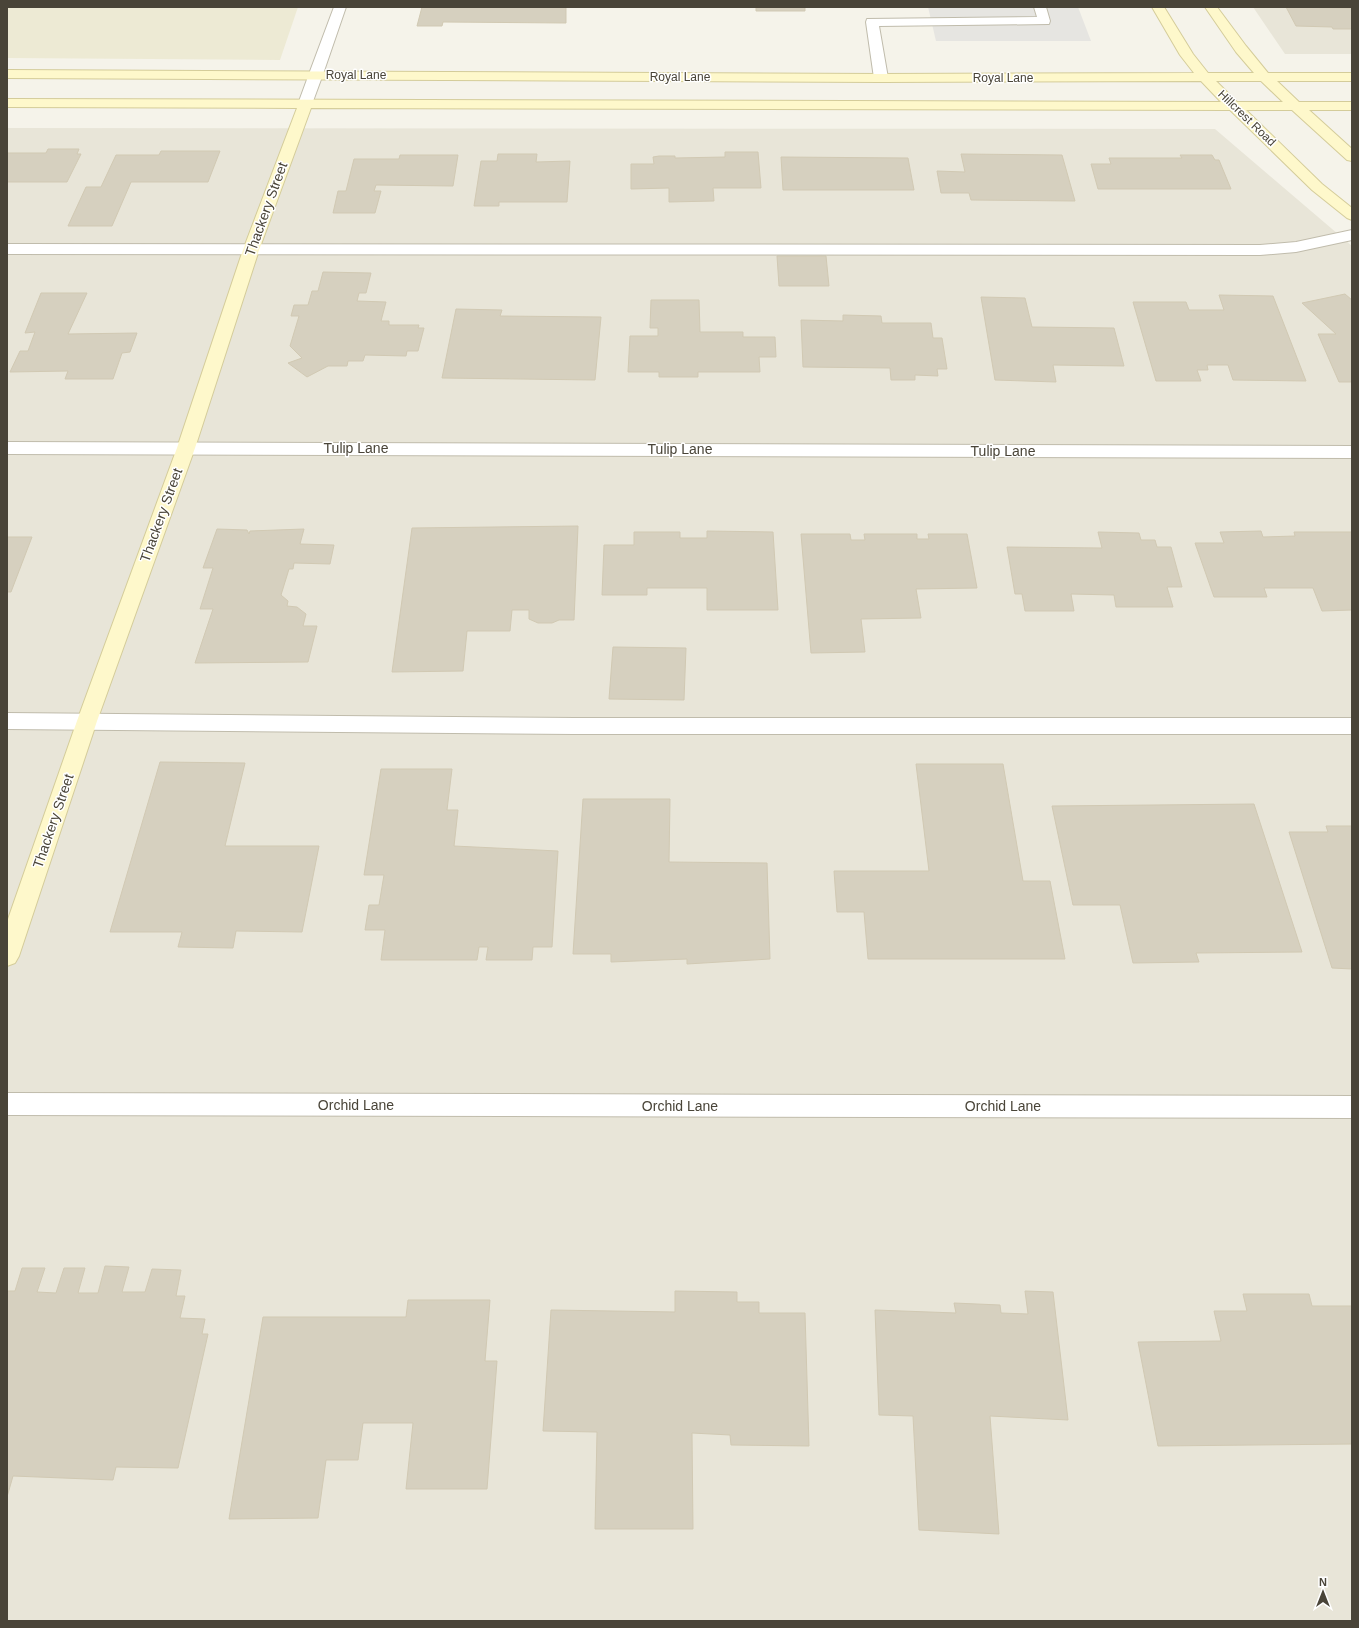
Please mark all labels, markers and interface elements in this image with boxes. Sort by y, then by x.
street label: Royal Lane [326,68,387,82]
street label: Royal Lane [650,70,711,84]
street label: Royal Lane [973,71,1034,85]
street label: Hillcrest Road [1215,87,1279,149]
street label: Thackery Street [242,160,290,258]
street label: Tulip Lane [324,440,389,456]
street label: Tulip Lane [648,441,713,457]
street label: Tulip Lane [971,443,1036,459]
street label: Thackery Street [137,466,185,564]
street label: Thackery Street [29,772,77,870]
street label: Orchid Lane [318,1097,394,1113]
street label: Orchid Lane [642,1098,718,1114]
street label: Orchid Lane [965,1098,1041,1114]
north arrow [1303,1572,1343,1612]
text: N [1319,1576,1327,1588]

